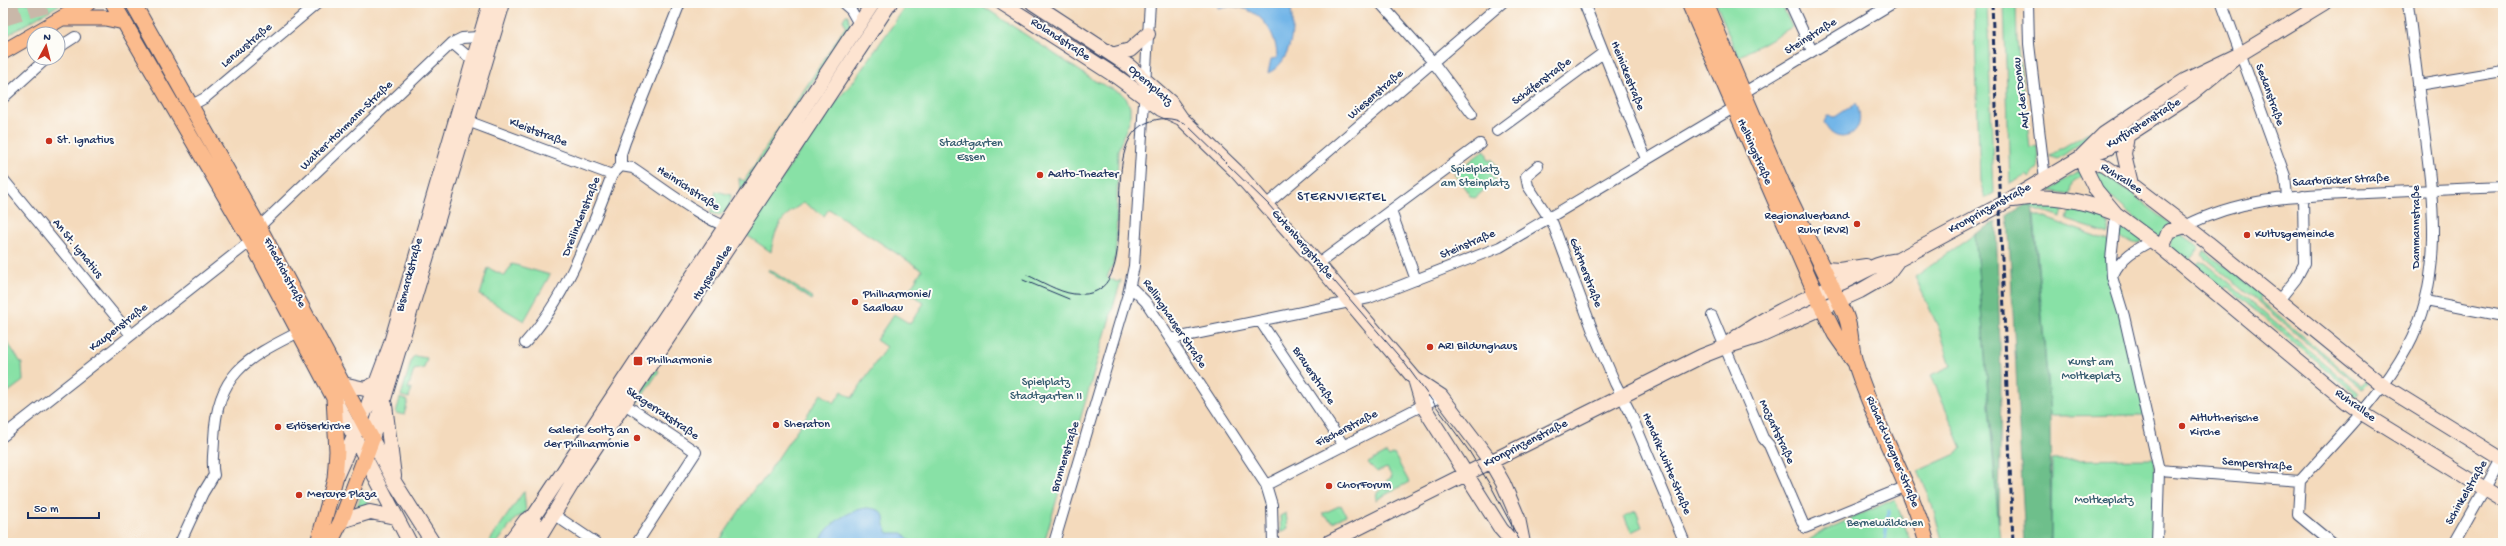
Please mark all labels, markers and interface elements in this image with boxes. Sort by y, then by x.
street label: Steinstraße [1782,15,1840,58]
street label: Rolandstraße [1028,16,1093,65]
street label: Lenaustraße [219,20,276,71]
north arrow [26,26,66,66]
text: N [43,32,51,44]
street label: Heinickestraße [1607,39,1648,113]
street label: Schäferstraße [1510,55,1575,109]
street label: Auf der Donau [2011,56,2033,129]
street label: Sedanstraße [2251,62,2287,129]
street label: Opernplatz [1125,63,1176,110]
street label: Wiesenstraße [1345,67,1407,123]
street label: Walter-Hohmann-Straße [298,78,397,174]
street label: Kurfürstenstraße [2104,95,2184,152]
street label: Kleiststraße [507,116,570,151]
street label: Helbingstraße [1733,117,1775,188]
place label: St. Ignatius [57,134,114,148]
marker: St. Ignatius [44,136,54,146]
park label: Stadtgarten Essen [939,137,1003,165]
street label: Ruhrallee [2097,160,2145,198]
street label: Heinrichstraße [654,163,723,215]
park label: Spielplatz am Steinplatz [1441,163,1510,191]
place label: Aalto-Theater [1048,168,1120,182]
marker: Aalto-Theater [1035,170,1045,180]
street label: Saarbrücker Straße [2292,171,2391,191]
street label: Dreilindenstraße [559,174,605,260]
street label: Kronprinzenstraße [1946,180,2034,237]
street label: Dammannstraße [2410,185,2424,270]
district label: STERNVIERTEL [1297,190,1387,205]
street label: Gutenbergstraße [1268,207,1336,283]
place label: Regionalverband Ruhr (RVR) [1764,210,1850,238]
street label: An St. Ignatius [49,216,106,282]
marker: Regionalverband Ruhr (RVR) [1852,219,1862,229]
street label: Steinstraße [1438,227,1498,263]
place label: Kultusgemeinde [2255,228,2335,242]
marker: Kultusgemeinde [2242,230,2252,240]
street label: Friedrichstraße [259,235,309,311]
street label: Bismarckstraße [393,236,427,314]
street label: Gärtnerstraße [1565,236,1605,310]
street label: Huyssenallee [690,242,737,303]
street label: Rellinghauser Straße [1139,277,1209,372]
place label: Philharmonie/ Saalbau [862,288,931,316]
marker: Philharmonie/ Saalbau [850,297,860,307]
street label: Kaupenstraße [87,300,152,355]
place label: ARI Bildunghaus [1438,340,1517,354]
marker: ARI Bildunghaus [1425,342,1435,352]
street label: Brauerstraße [1288,344,1338,408]
place label: Philharmonie [646,354,713,368]
marker: Philharmonie [632,355,644,367]
park label: Kunst am Moltkeplatz [2061,356,2121,384]
park label: Spielplatz Stadtgarten II [1010,376,1082,404]
street label: Skagerrakstraße [623,384,702,444]
street label: Ruhrallee [2332,387,2379,426]
street label: Richard-Wagner-Straße [1862,394,1922,511]
street label: Mozartstraße [1755,398,1797,467]
street label: Fischerstraße [1313,407,1381,451]
street label: Hendrik-Witte-Straße [1638,411,1694,518]
place label: Altlutherische Kirche [2190,412,2259,440]
street label: Kronprinzenstraße [1482,416,1571,471]
place label: Sheraton [784,418,830,432]
street label: Brunnenstraße [1048,419,1084,495]
place label: Erlöserkirche [286,420,351,434]
marker: Sheraton [771,420,781,430]
marker: Altlutherische Kirche [2177,421,2187,431]
marker: Erlöserkirche [273,422,283,432]
place label: Galerie Goltz an der Philharmonie [544,424,630,452]
marker: Galerie Goltz an der Philharmonie [632,433,642,443]
street label: Semperstraße [2221,455,2293,475]
street label: Schinkelstraße [2443,457,2492,528]
place label: ChorForum [1337,479,1392,493]
marker: ChorForum [1324,481,1334,491]
place label: Mercure Plaza [307,488,377,502]
marker: Mercure Plaza [294,490,304,500]
scale bar [28,494,99,520]
park label: Moltkeplatz [2074,494,2134,508]
text: 50 m [34,503,59,517]
park label: Bernewäldchen [1846,517,1924,531]

